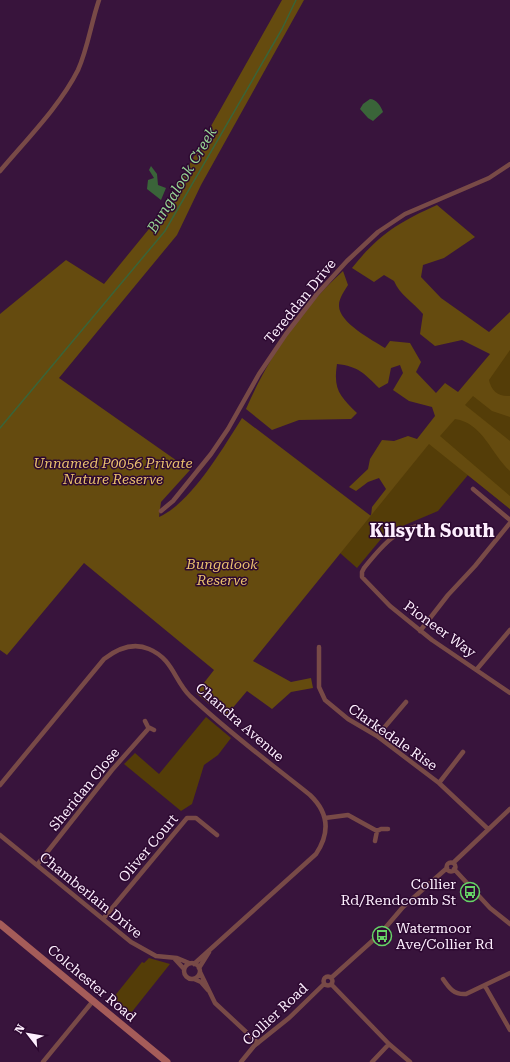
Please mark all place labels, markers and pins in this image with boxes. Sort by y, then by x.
place label: Collier Rd/Rendcomb St [341,876,456,908]
bus stop icon: Collier Rd/Rendcomb St [459,881,481,903]
place label: Watermoor Ave/Collier Rd [396,920,494,952]
bus stop icon: Watermoor Ave/Collier Rd [371,925,393,947]

